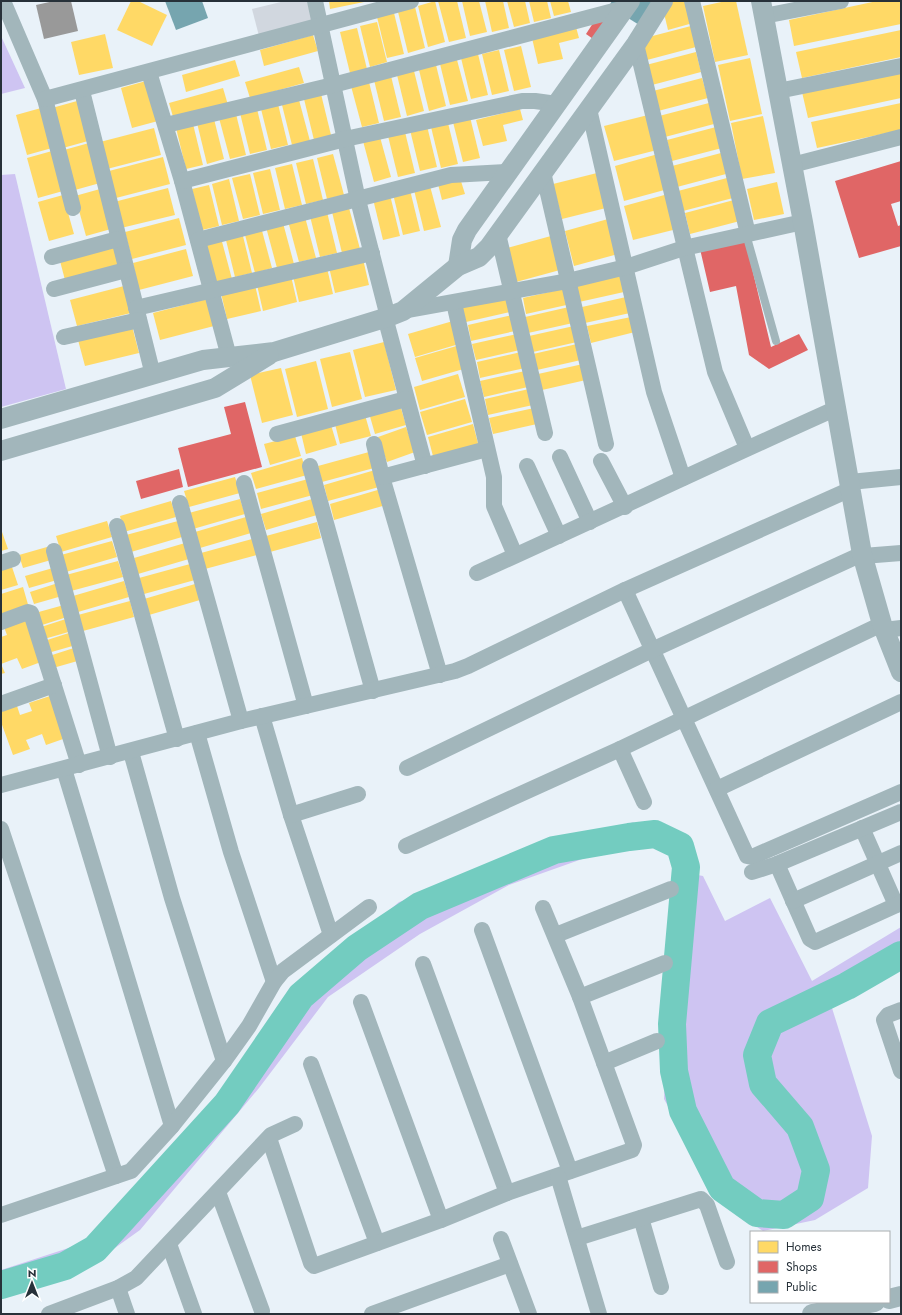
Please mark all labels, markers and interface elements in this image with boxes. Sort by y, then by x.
legend [750,1231,890,1303]
text: Homes [786,1238,822,1256]
text: Shops [786,1258,817,1276]
north arrow [12,1263,52,1303]
text: N [28,1265,36,1281]
text: Public [786,1278,817,1296]

